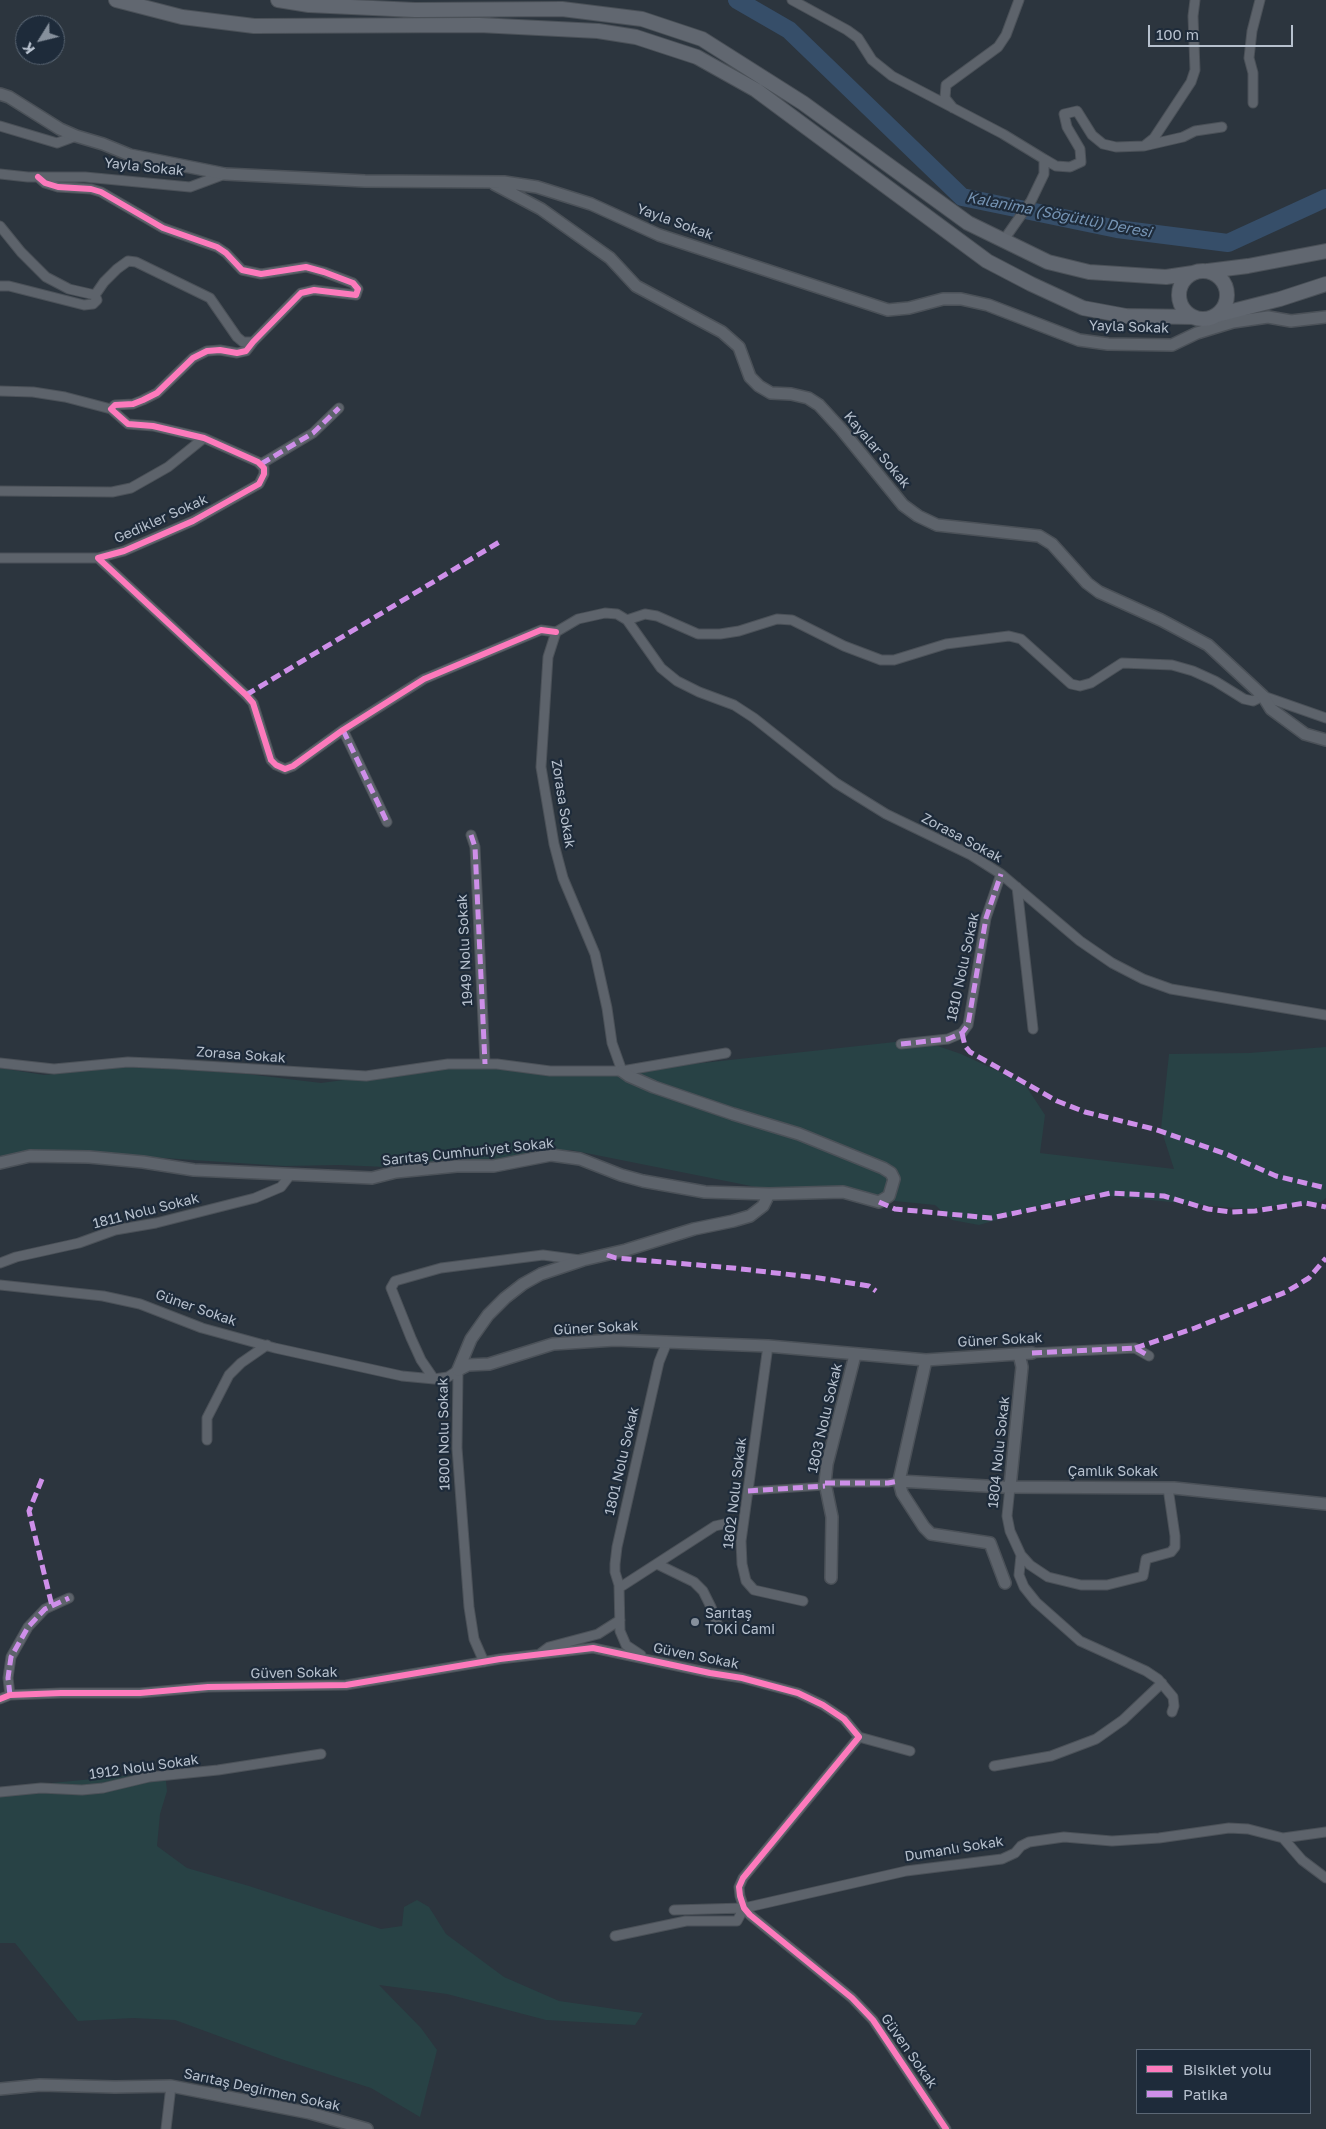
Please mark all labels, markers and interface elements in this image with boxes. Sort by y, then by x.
north arrow [15,15,65,65]
scale bar [1151,15,1296,47]
text: 100 m [1156,25,1199,43]
text: K [18,39,38,58]
street label: Yayla Sokak [103,154,185,180]
water label: Kalanima (Söğütlü) Deresi [965,188,1153,242]
street label: Yayla Sokak [634,200,716,244]
street label: Yayla Sokak [1089,317,1169,337]
street label: Kayalar Sokak [840,408,914,492]
street label: Gedikler Sokak [112,491,210,547]
street label: Zorasa Sokak [548,758,578,850]
street label: Zorasa Sokak [919,810,1005,866]
street label: 1949 Nolu Sokak [454,894,476,1006]
street label: 1810 Nolu Sokak [943,911,983,1023]
street label: Zorasa Sokak [196,1043,286,1067]
street label: Sarıtaş Cumhuriyet Sokak [381,1135,555,1169]
street label: 1811 Nolu Sokak [91,1190,201,1232]
street label: Güner Sokak [153,1286,239,1330]
street label: Güner Sokak [553,1317,639,1339]
street label: Güner Sokak [957,1329,1043,1351]
street label: 1803 Nolu Sokak [804,1361,846,1475]
street label: 1800 Nolu Sokak [435,1378,453,1490]
street label: 1804 Nolu Sokak [985,1395,1013,1509]
street label: 1801 Nolu Sokak [601,1405,643,1517]
street label: 1802 Nolu Sokak [720,1436,750,1550]
street label: Çamlık Sokak [1068,1464,1158,1480]
place label: Sarıtaş TOKİ Cami [705,1606,775,1638]
marker: Sarıtaş TOKİ Cami [689,1616,701,1628]
street label: Güven Sokak [652,1639,740,1673]
street label: Güven Sokak [250,1664,338,1682]
street label: 1912 Nolu Sokak [88,1751,200,1783]
street label: Dumanlı Sokak [903,1833,1005,1865]
street label: Güven Sokak [877,2011,941,2091]
legend [1136,2049,1311,2114]
text: Bisiklet yolu [1183,2060,1272,2078]
street label: Sarıtaş Değirmen Sokak [182,2065,342,2115]
text: Patika [1183,2085,1228,2103]

